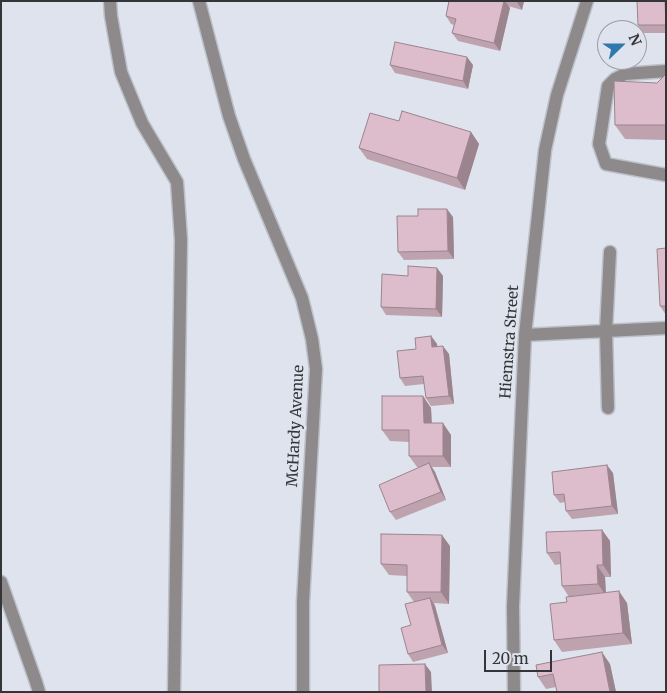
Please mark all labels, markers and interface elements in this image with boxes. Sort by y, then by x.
north arrow [597,20,647,70]
text: N [625,31,645,48]
street label: Hiemstra Street [497,285,523,399]
street label: McHardy Avenue [284,365,308,487]
scale bar [487,640,554,672]
text: 20 m [492,649,529,668]

